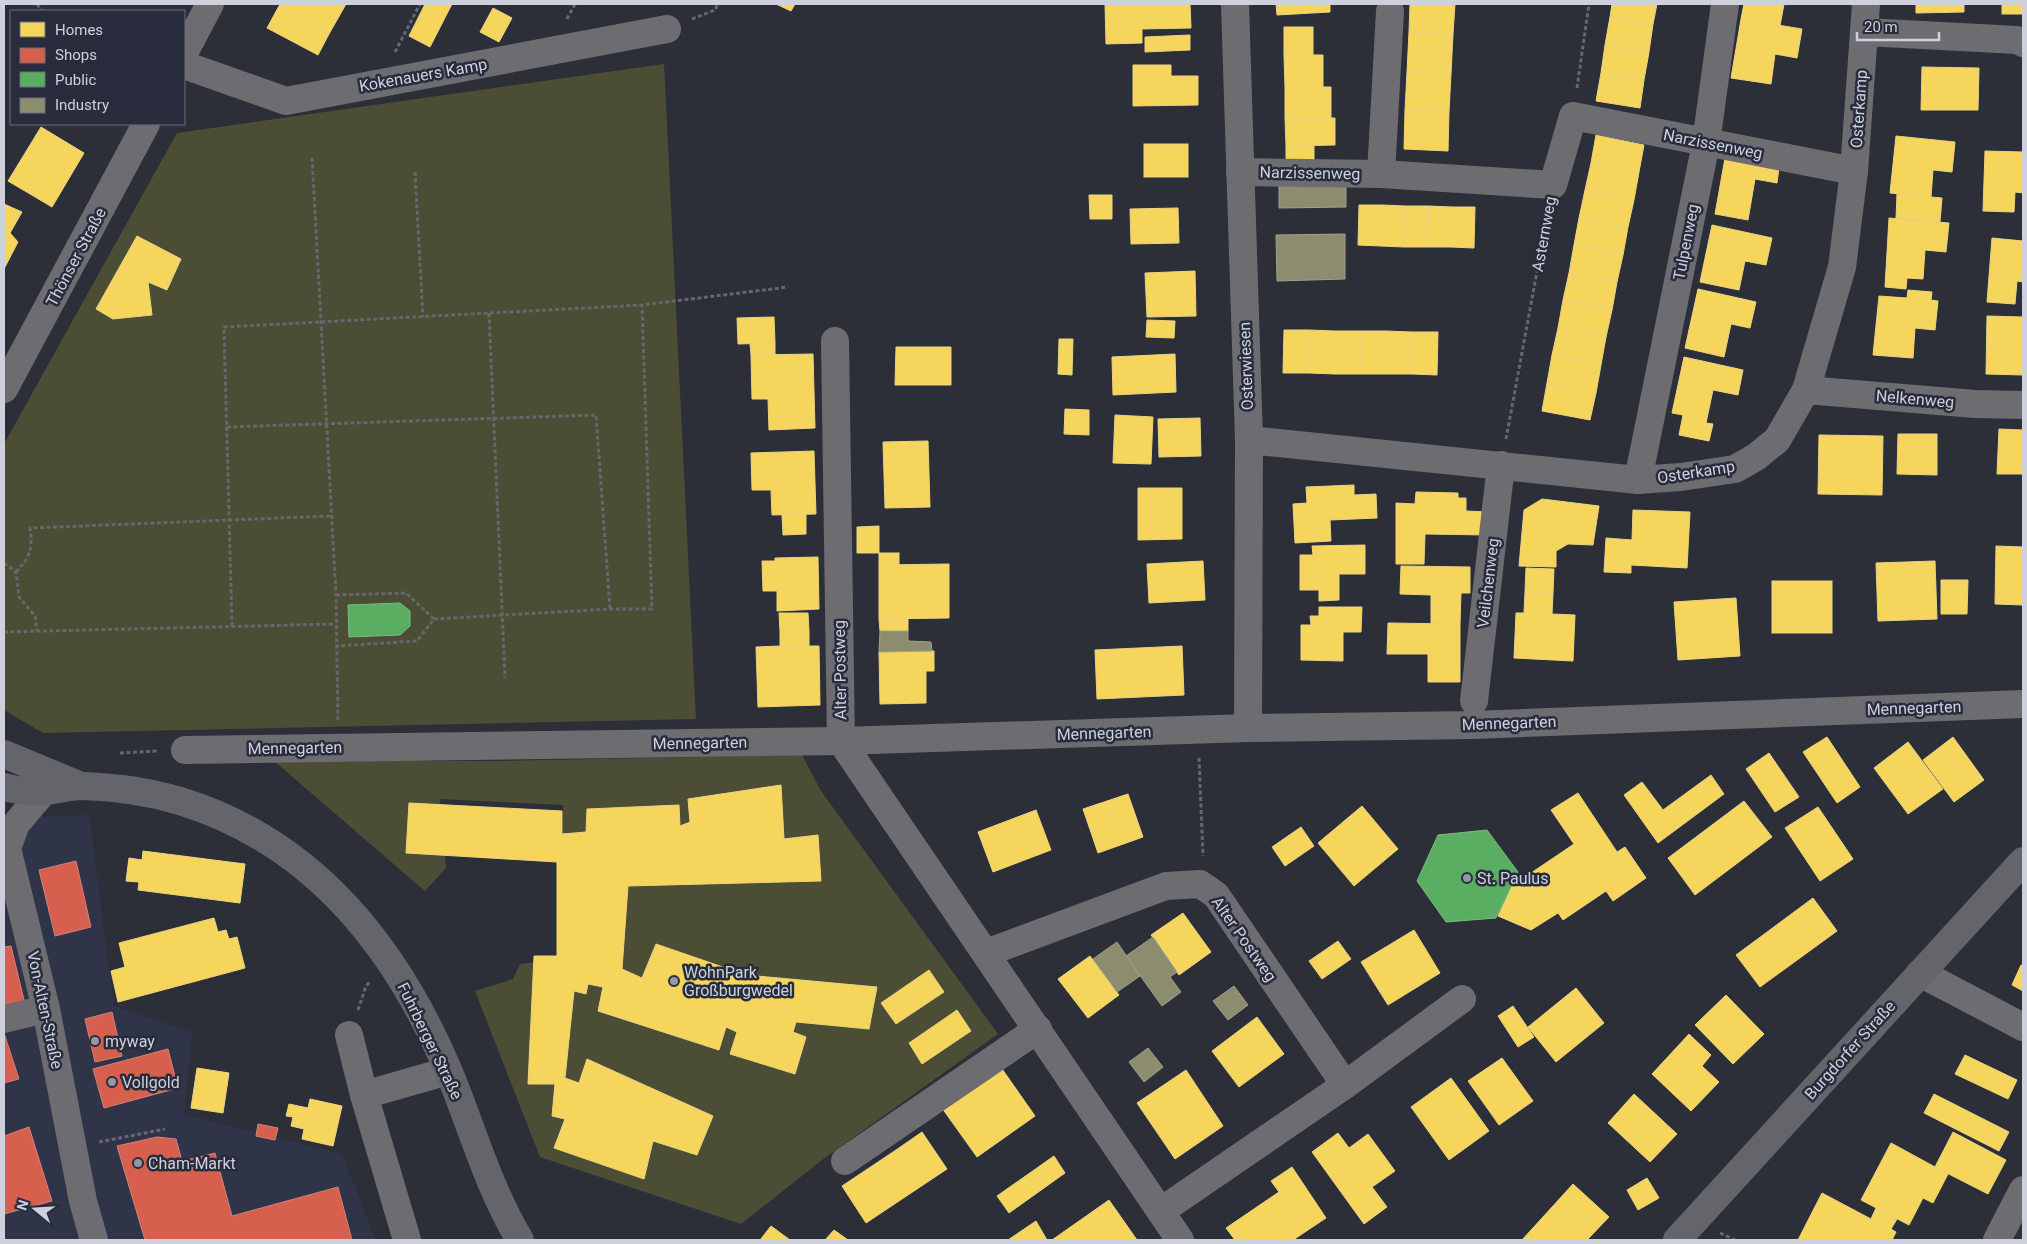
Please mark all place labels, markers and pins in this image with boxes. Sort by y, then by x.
place label: St. Paulus [1477,869,1548,888]
marker: St. Paulus [1461,872,1473,884]
place label: WohnPark Großburgwedel [684,963,793,1000]
marker: WohnPark Großburgwedel [668,975,680,987]
place label: myway [105,1032,155,1051]
marker: myway [89,1035,101,1047]
place label: Vollgold [122,1073,180,1092]
marker: Vollgold [106,1076,118,1088]
place label: Cham-Markt [148,1154,236,1173]
marker: Cham-Markt [132,1157,144,1169]

